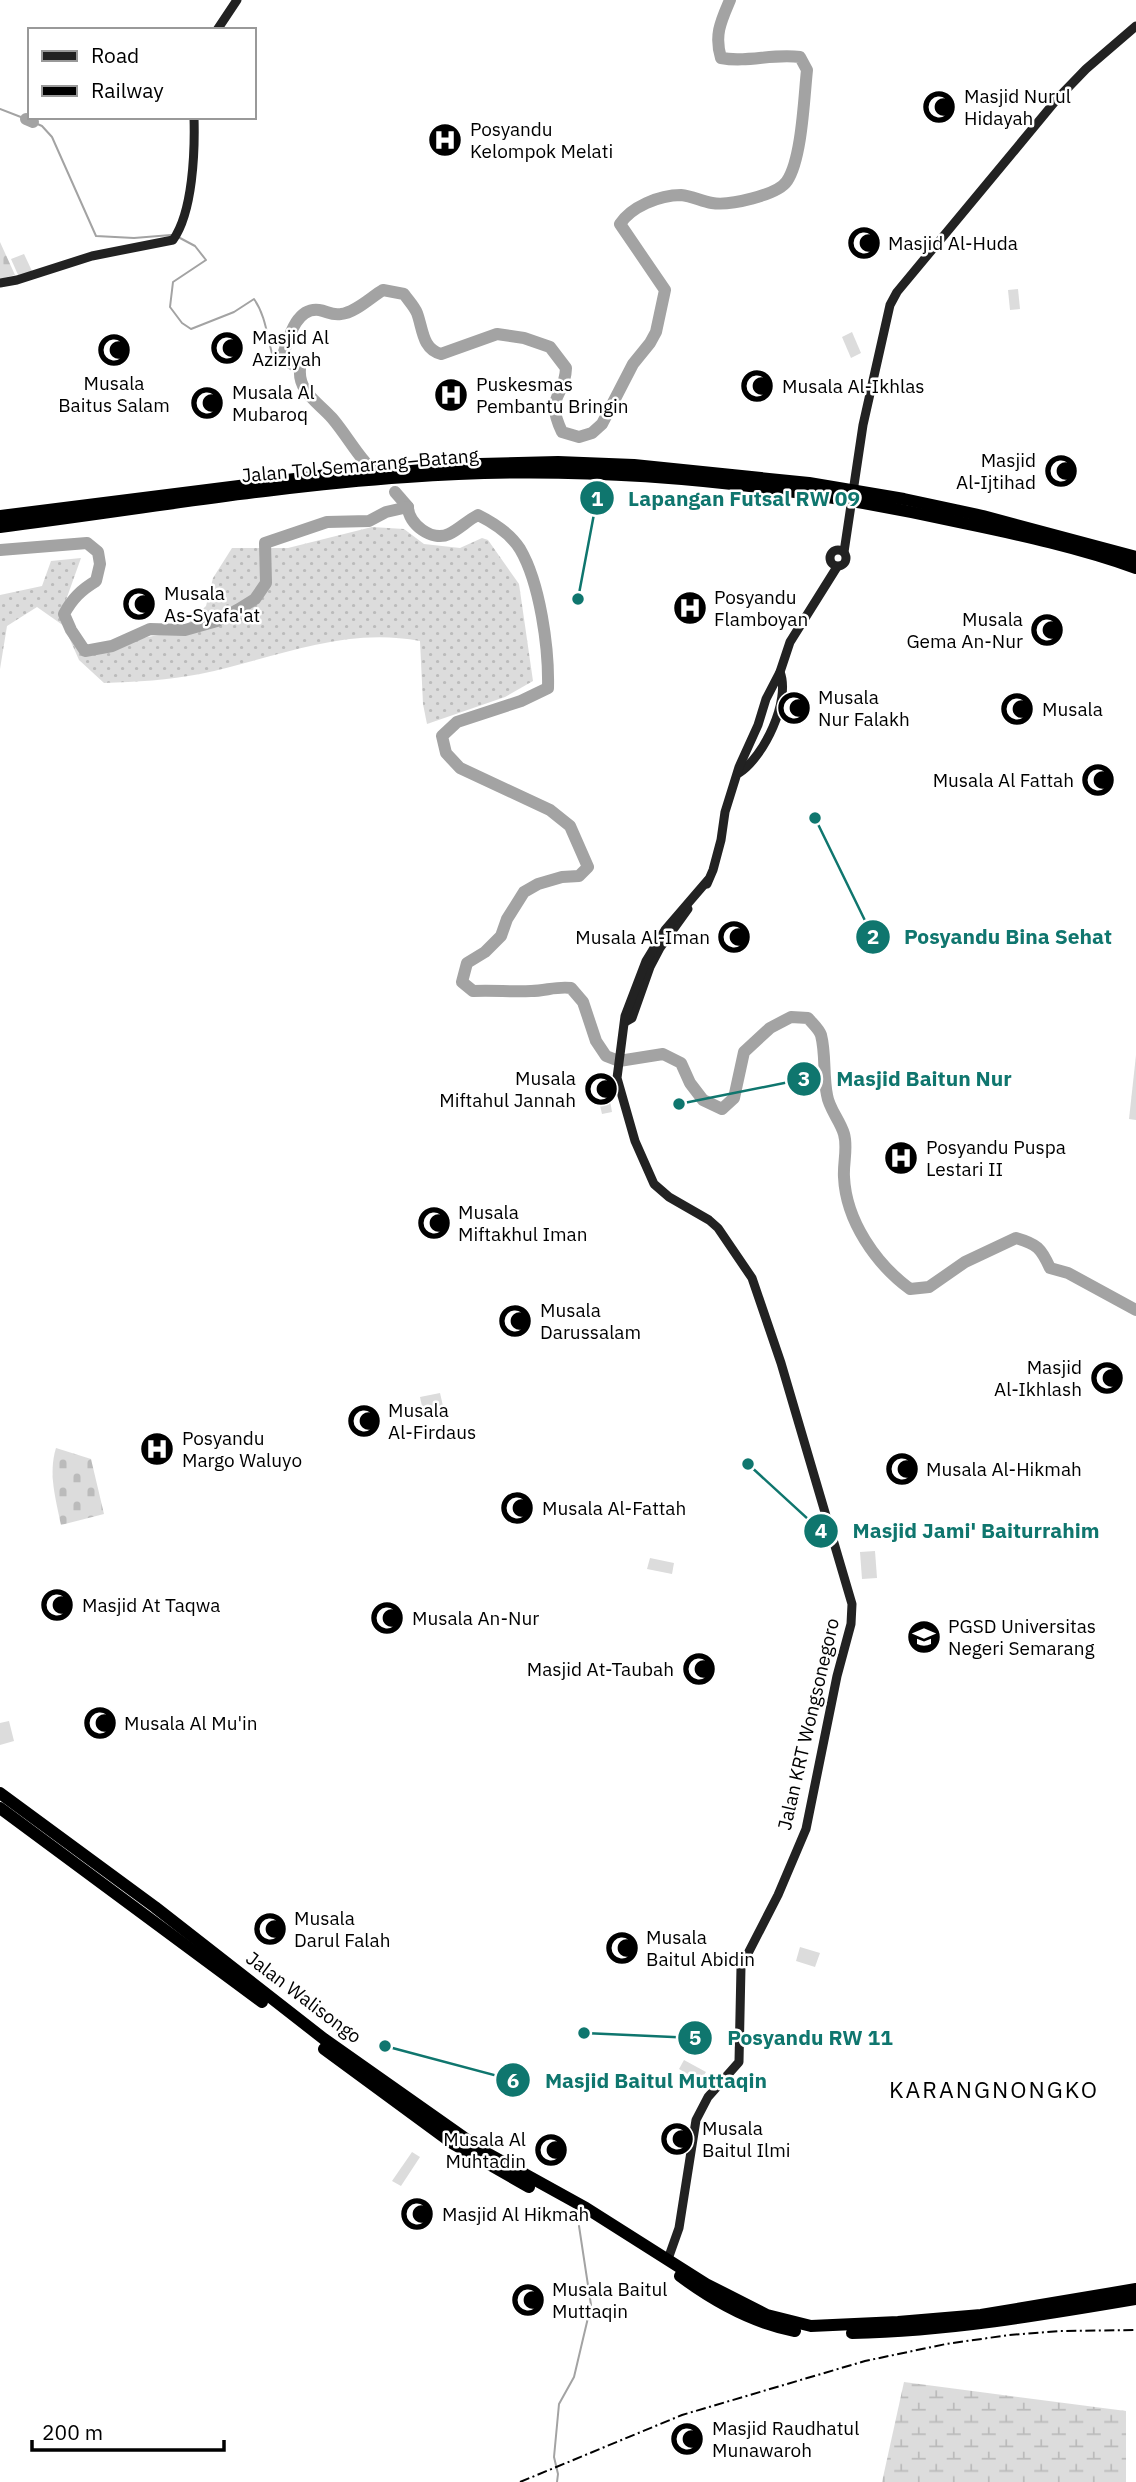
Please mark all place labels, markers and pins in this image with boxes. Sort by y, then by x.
place label: Masjid Nurul Hidayah [964,84,1071,130]
mosque icon: Masjid Nurul Hidayah [920,88,958,126]
place label: Posyandu Kelompok Melati [470,117,613,163]
hospital icon: Posyandu Kelompok Melati [426,121,464,159]
mosque icon: Masjid Al-Huda [845,224,883,262]
place label: Masjid Al-Huda [888,231,1018,255]
place label: Masjid Al Aziziyah [252,325,329,371]
mosque icon: Masjid Al Aziziyah [208,329,246,367]
mosque icon: Musala Baitus Salam [95,331,133,369]
mosque icon: Musala Al-Ikhlas [738,367,776,405]
place label: Musala Baitus Salam [58,371,170,417]
place label: Puskesmas Pembantu Bringin [476,372,629,418]
place label: Musala Al-Ikhlas [782,374,925,398]
hospital icon: Puskesmas Pembantu Bringin [432,376,470,414]
place label: Musala Al Mubaroq [232,380,315,426]
mosque icon: Musala Al Mubaroq [188,384,226,422]
place label: Masjid Al-Ijtihad [956,448,1036,494]
mosque icon: Masjid Al-Ijtihad [1042,452,1080,490]
callout: Lapangan Futsal RW 09 [579,477,874,519]
place label: Musala As-Syafa'at [164,581,260,627]
mosque icon: Musala As-Syafa'at [120,585,158,623]
place label: Posyandu Flamboyan [714,585,808,631]
hospital icon: Posyandu Flamboyan [671,589,709,627]
place label: Musala Gema An-Nur [906,607,1023,653]
mosque icon: Musala Gema An-Nur [1028,611,1066,649]
place label: Musala Nur Falakh [818,685,910,731]
mosque icon: Musala Nur Falakh [775,689,813,727]
mosque icon: Musala [998,690,1036,728]
place label: Musala [1042,697,1103,721]
mosque icon: Musala Al Fattah [1079,761,1117,799]
place label: Musala Al Fattah [933,768,1074,792]
callout: Posyandu Bina Sehat [855,916,1126,958]
mosque icon: Musala Al-Iman [715,918,753,956]
place label: Musala Al-Iman [575,925,710,949]
callout: Masjid Baitun Nur [787,1058,1025,1100]
place label: Musala Miftahul Jannah [439,1066,576,1112]
mosque icon: Musala Miftahul Jannah [582,1070,620,1108]
place label: Posyandu Puspa Lestari II [926,1135,1066,1181]
hospital icon: Posyandu Puspa Lestari II [882,1139,920,1177]
place label: Musala Miftakhul Iman [458,1200,588,1246]
mosque icon: Musala Miftakhul Iman [415,1204,453,1242]
place label: Musala Darussalam [540,1298,641,1344]
mosque icon: Musala Darussalam [496,1302,534,1340]
place label: Masjid Al-Ikhlash [994,1355,1082,1401]
mosque icon: Masjid Al-Ikhlash [1088,1359,1126,1397]
place label: Musala Al-Firdaus [388,1398,476,1444]
mosque icon: Musala Al-Firdaus [345,1402,383,1440]
place label: Posyandu Margo Waluyo [182,1426,302,1472]
hospital icon: Posyandu Margo Waluyo [138,1430,176,1468]
mosque icon: Musala Al-Hikmah [883,1450,921,1488]
place label: Musala Al-Hikmah [926,1457,1082,1481]
mosque icon: Musala Al-Fattah [498,1489,536,1527]
place label: Musala Al-Fattah [542,1496,686,1520]
callout: Masjid Jami' Baiturrahim [803,1510,1113,1552]
mosque icon: Masjid At Taqwa [38,1586,76,1624]
place label: Masjid At Taqwa [82,1593,220,1617]
mosque icon: Musala An-Nur [368,1599,406,1637]
place label: Musala An-Nur [412,1606,539,1630]
place label: PGSD Universitas Negeri Semarang [948,1614,1096,1660]
school or university icon: PGSD Universitas Negeri Semarang [905,1618,943,1656]
mosque icon: Masjid At-Taubah [680,1650,718,1688]
place label: Masjid At-Taubah [527,1657,674,1681]
mosque icon: Musala Al Mu'in [81,1704,119,1742]
place label: Musala Al Mu'in [124,1711,258,1735]
place label: Musala Darul Falah [294,1906,390,1952]
mosque icon: Musala Darul Falah [251,1910,289,1948]
place label: Musala Baitul Abidin [646,1925,755,1971]
mosque icon: Musala Baitul Abidin [603,1929,641,1967]
callout: Posyandu RW 11 [678,2017,907,2059]
callout: Masjid Baitul Muttaqin [496,2059,781,2101]
place label: Musala Baitul Ilmi [702,2116,791,2162]
mosque icon: Musala Baitul Ilmi [658,2120,696,2158]
place label: Musala Al Muhtadin [443,2127,526,2173]
mosque icon: Musala Al Muhtadin [532,2131,570,2169]
mosque icon: Masjid Al Hikmah [398,2195,436,2233]
place label: Masjid Al Hikmah [442,2202,589,2226]
place label: Musala Baitul Muttaqin [552,2277,667,2323]
mosque icon: Musala Baitul Muttaqin [509,2281,547,2319]
place label: Masjid Raudhatul Munawaroh [712,2416,859,2462]
mosque icon: Masjid Raudhatul Munawaroh [668,2420,706,2458]

